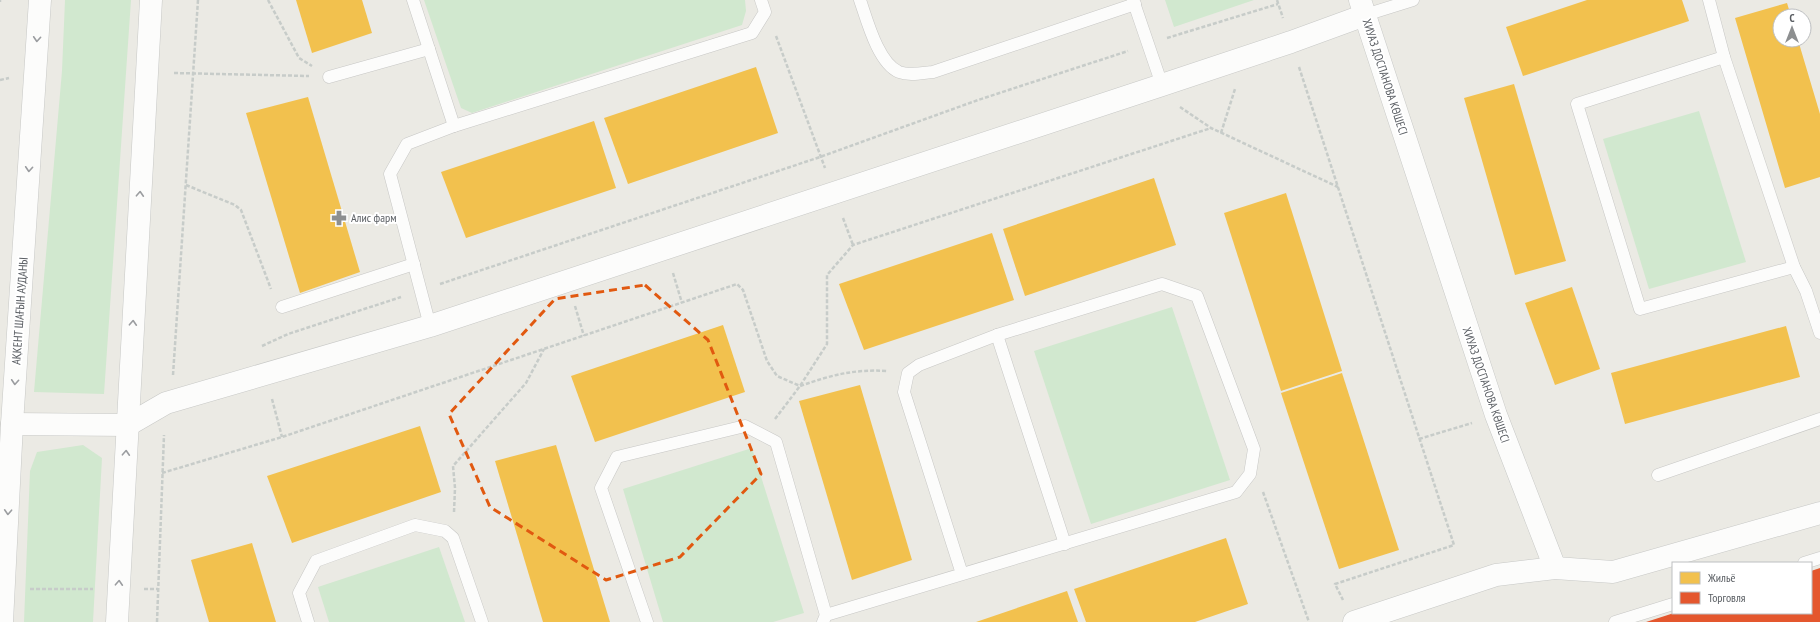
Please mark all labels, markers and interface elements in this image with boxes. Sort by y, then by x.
north arrow [1772,8,1812,48]
text: С [1789,11,1795,25]
street label: ХИУАЗ ДОСПАНОВА КӨШЕСІ [1360,17,1411,137]
one-way arrow [33,36,42,42]
one-way arrow [24,166,33,172]
one-way arrow [136,191,145,197]
pharmacy icon: Алис фарм [330,209,348,227]
place label: Алис фарм [351,210,396,225]
street label: АҚКЕНТ ШАҒЫН АУДАНЫ [8,257,31,365]
one-way arrow [129,320,138,326]
street label: ХИУАЗ ДОСПАНОВА КӨШЕСІ [1460,325,1513,445]
one-way arrow [10,379,19,385]
one-way arrow [122,450,130,456]
one-way arrow [3,509,12,515]
legend [1672,562,1812,614]
text: Жильё [1707,570,1735,585]
one-way arrow [114,580,123,586]
text: Торговля [1708,590,1746,605]

